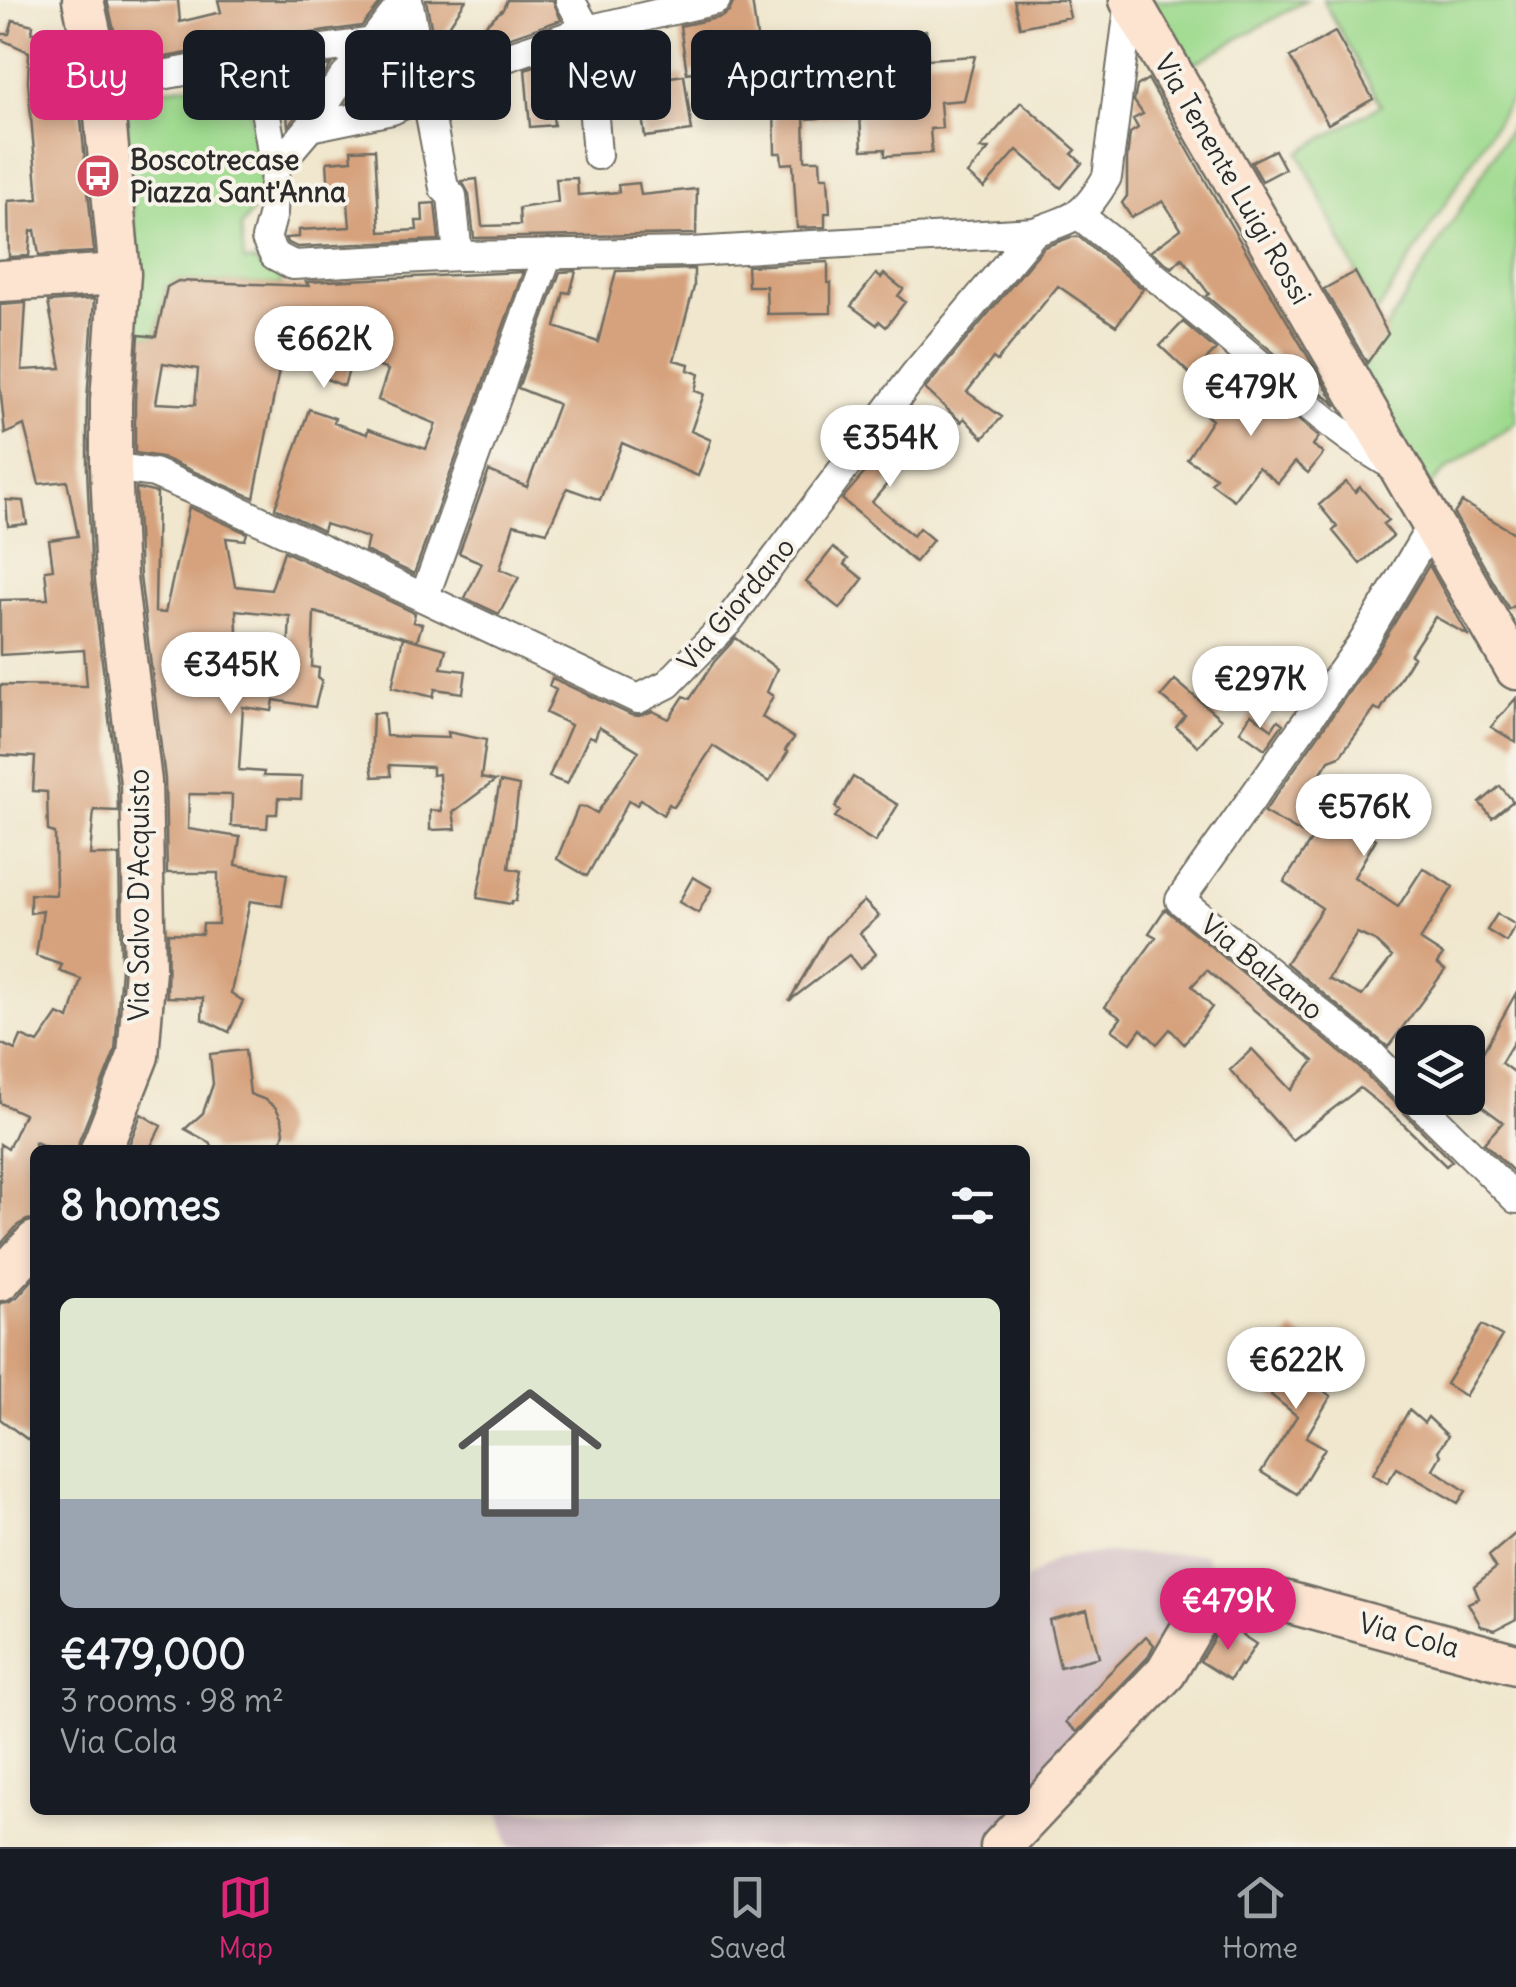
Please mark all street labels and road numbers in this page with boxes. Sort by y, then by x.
street label: Via Tenente Luigi Rossi [1147,47,1319,311]
street label: Via Giordano [669,530,803,678]
street label: Via Salvo D'Acquisto [121,769,157,1021]
street label: Via Balzano [1193,906,1331,1028]
street label: Via Cola [1355,1604,1463,1666]

